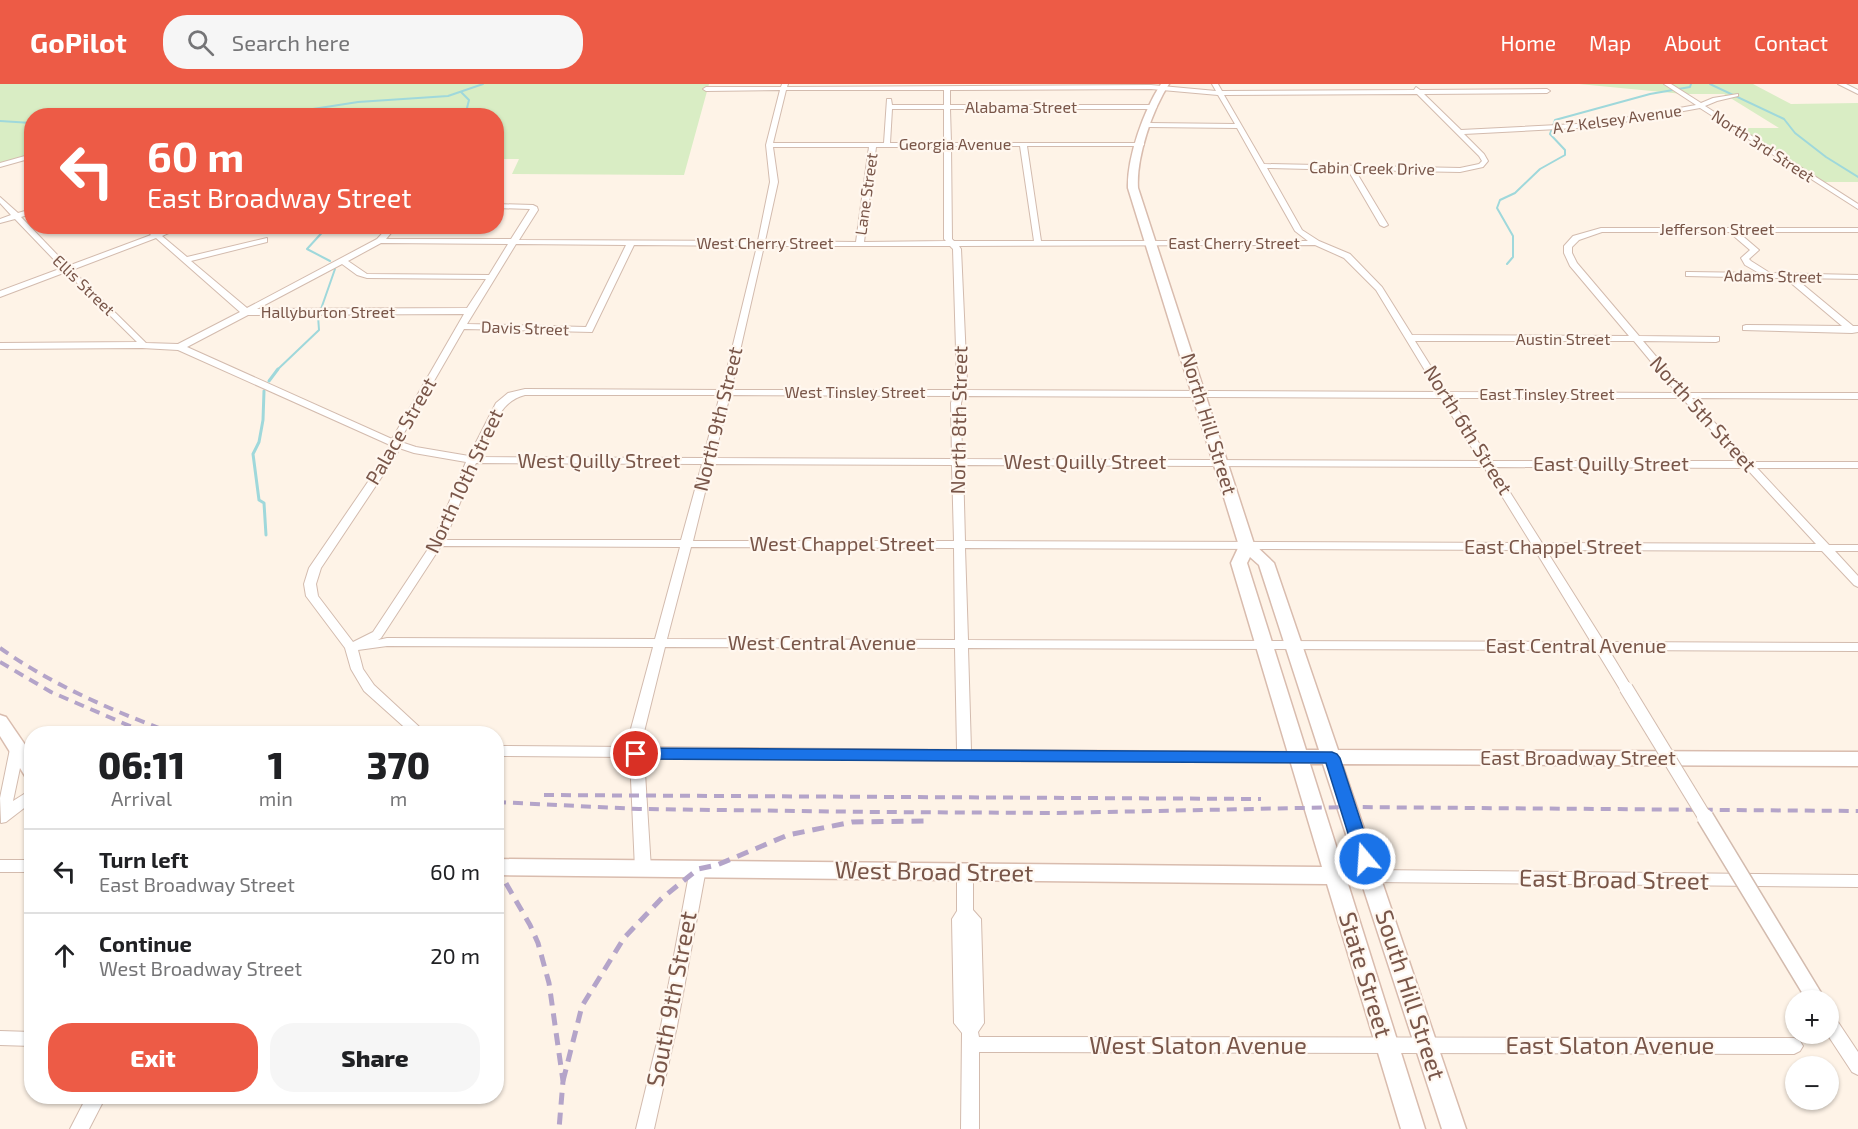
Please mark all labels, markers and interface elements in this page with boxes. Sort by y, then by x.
search box [163,15,583,69]
text: GoPilot [30,25,127,59]
icon: search [184,26,217,59]
text: Search here [232,29,350,55]
text: Home [1500,30,1556,55]
text: Map [1589,30,1631,55]
text: About [1664,30,1721,55]
text: Contact [1754,30,1828,55]
street label: Alabama Street [965,97,1077,116]
street label: A Z Kelsey Avenue [1551,100,1683,137]
street label: North 3rd Street [1709,105,1818,186]
text: 60 m [147,130,244,180]
icon: left [48,132,126,210]
street label: Georgia Avenue [899,134,1011,153]
street label: Lane Street [850,152,881,236]
street label: Cabin Creek Drive [1309,157,1435,178]
text: East Broadway Street [147,181,412,213]
street label: Jefferson Street [1660,219,1774,238]
street label: West Cherry Street [696,233,834,252]
street label: East Cherry Street [1168,233,1300,252]
street label: Ellis Street [49,251,119,319]
street label: Adams Street [1724,265,1822,286]
street label: Hallyburton Street [261,302,395,321]
street label: Davis Street [481,316,569,339]
street label: Austin Street [1516,329,1610,348]
street label: North 9th Street [687,344,747,493]
street label: North 8th Street [945,345,971,494]
street label: North Hill Street [1177,350,1243,498]
street label: North 5th Street [1646,351,1762,476]
street label: North 6th Street [1419,360,1518,499]
street label: Palace Street [360,372,441,488]
street label: West Tinsley Street [784,382,926,401]
street label: East Tinsley Street [1479,384,1615,403]
street label: North 10th Street [419,404,507,557]
street label: West Quilly Street [518,448,681,472]
street label: West Quilly Street [1004,449,1167,473]
street label: East Quilly Street [1533,451,1689,475]
street label: West Chappel Street [750,531,935,555]
street label: East Chappel Street [1464,534,1642,558]
street label: West Central Avenue [728,630,916,654]
street label: East Central Avenue [1485,633,1667,657]
pin [610,728,661,779]
icon: arrive [619,737,652,770]
text: 06:11 [98,743,185,786]
text: 1 [268,743,284,786]
text: 370 [367,743,430,786]
street label: East Broadway Street [1480,745,1676,769]
text: Arrival [111,786,172,810]
text: min [259,786,293,810]
text: m [390,786,407,810]
position arrow [1333,827,1397,891]
text: Turn left [99,846,188,872]
street label: West Broad Street [834,854,1034,887]
icon: left [48,855,81,888]
text: 60 m [430,858,480,884]
street label: East Broad Street [1519,862,1709,895]
text: East Broadway Street [99,872,295,896]
street label: South Hill Street [1370,906,1453,1083]
street label: State Street [1334,908,1399,1041]
street label: South 9th Street [639,909,702,1089]
text: Continue [99,930,192,956]
icon: ahead [48,939,81,972]
text: 20 m [430,942,480,968]
text: West Broadway Street [99,956,302,980]
map controls [1785,990,1839,1110]
button: + [1785,990,1839,1044]
button: Exit [48,1023,258,1092]
button: Share [270,1023,480,1092]
street label: West Slaton Avenue [1089,1030,1307,1059]
street label: East Slaton Avenue [1506,1030,1715,1059]
button: − [1785,1056,1839,1110]

